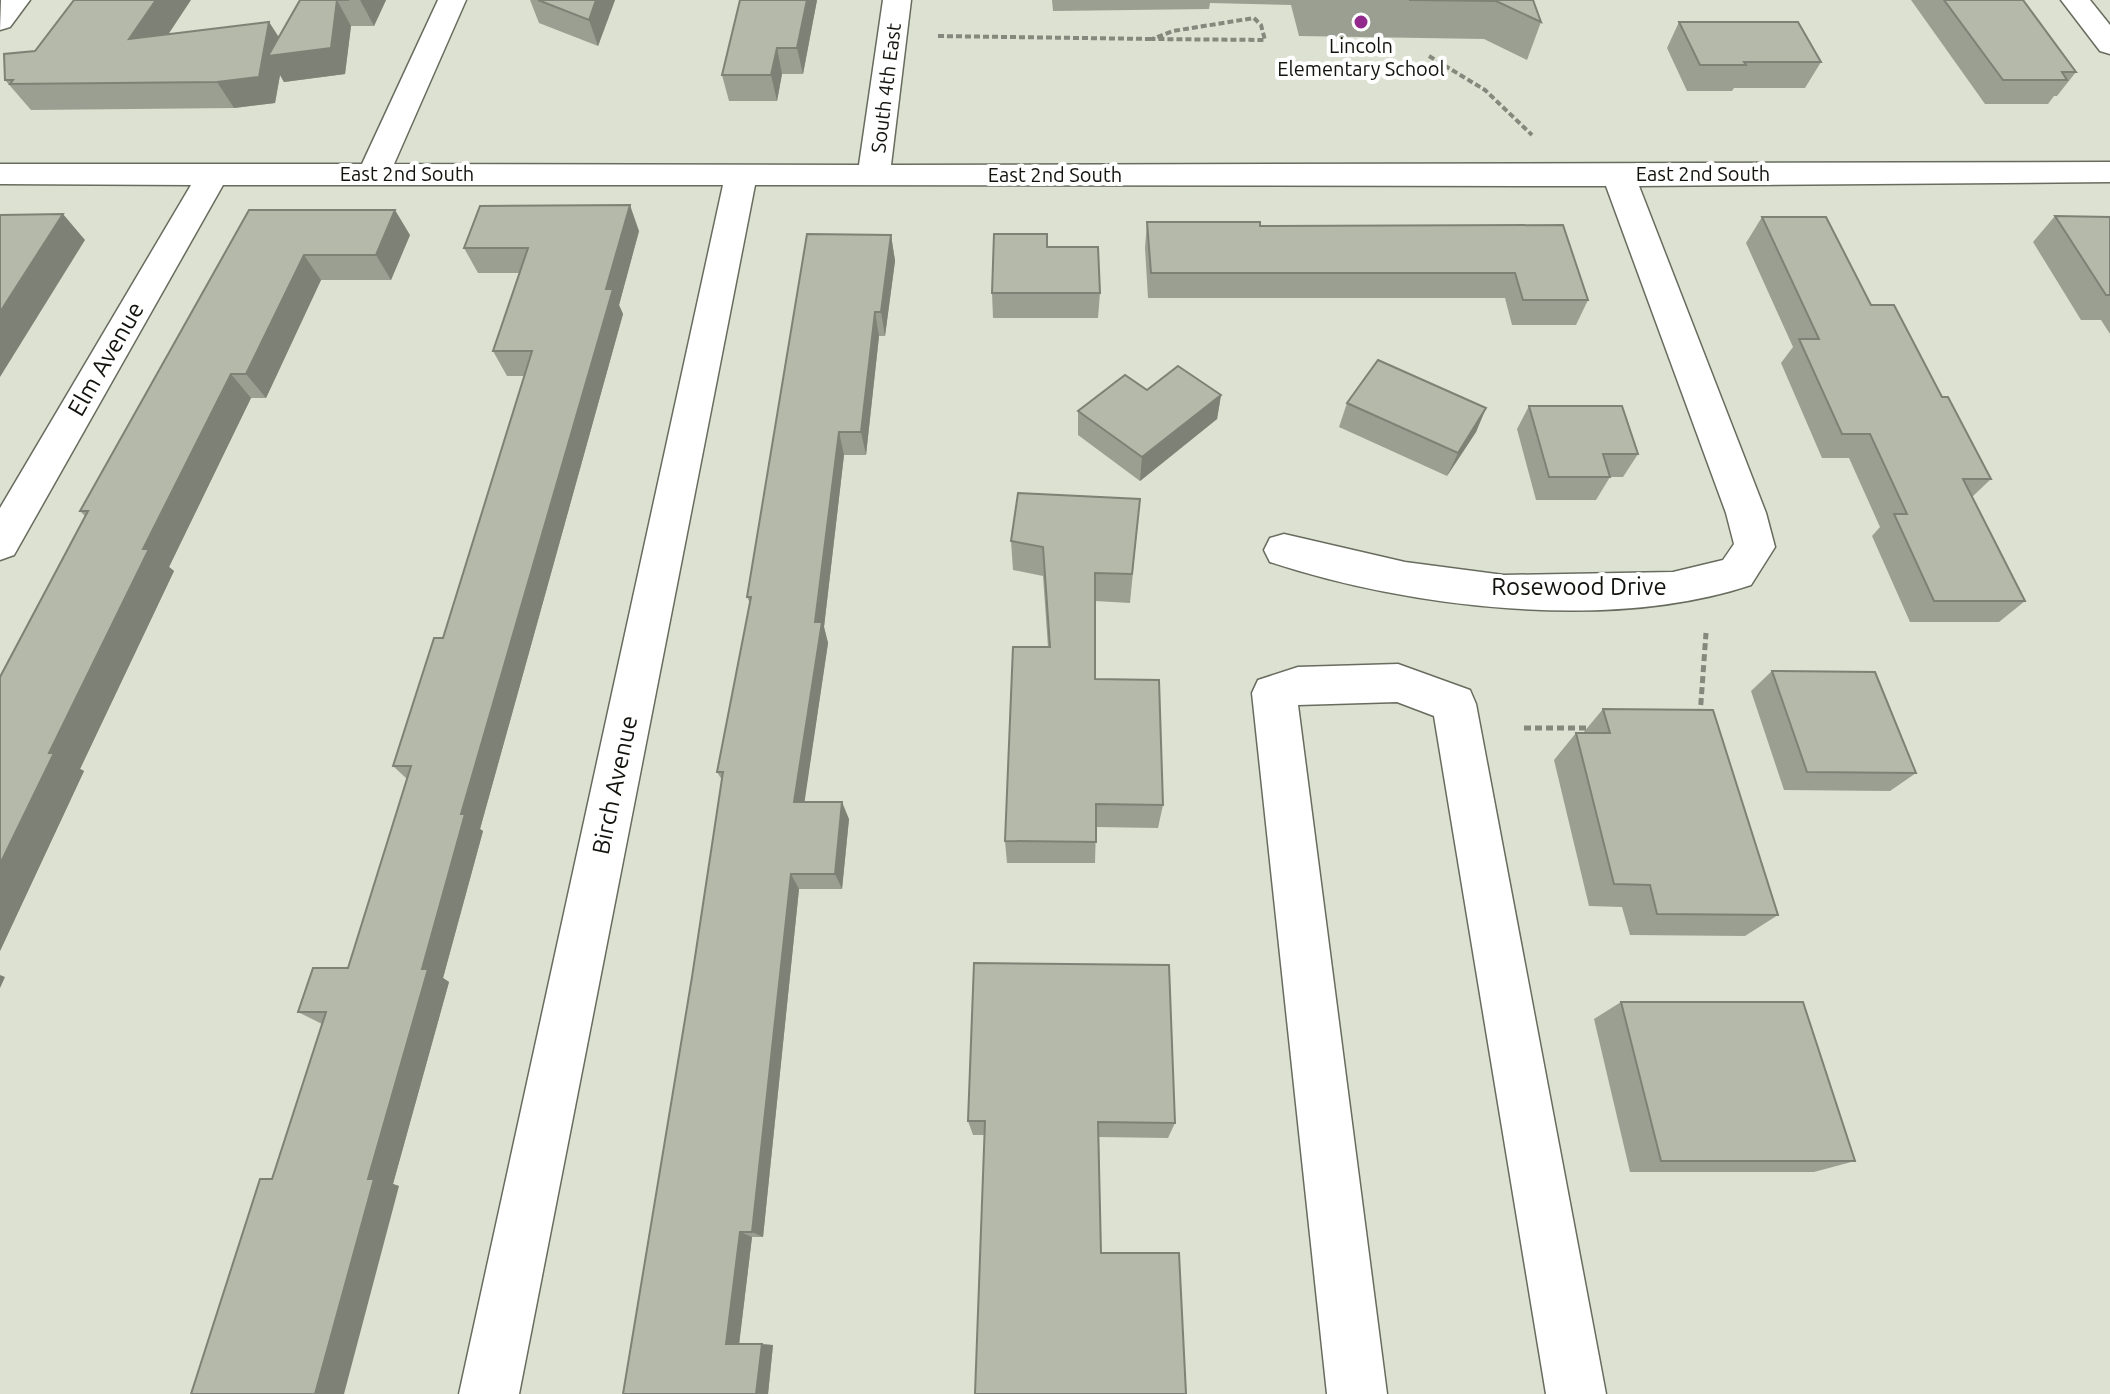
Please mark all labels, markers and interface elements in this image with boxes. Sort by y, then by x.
marker: Lincoln Elementary School [1352,13,1370,31]
street label: South 4th East [866,22,905,154]
place label: Lincoln Elementary School [1277,34,1445,80]
street label: East 2nd South [340,162,474,185]
street label: East 2nd South [1636,162,1770,185]
street label: East 2nd South [988,163,1122,186]
street label: Elm Avenue [62,297,149,420]
street label: Rosewood Drive [1491,573,1667,600]
street label: Birch Avenue [587,713,642,857]

